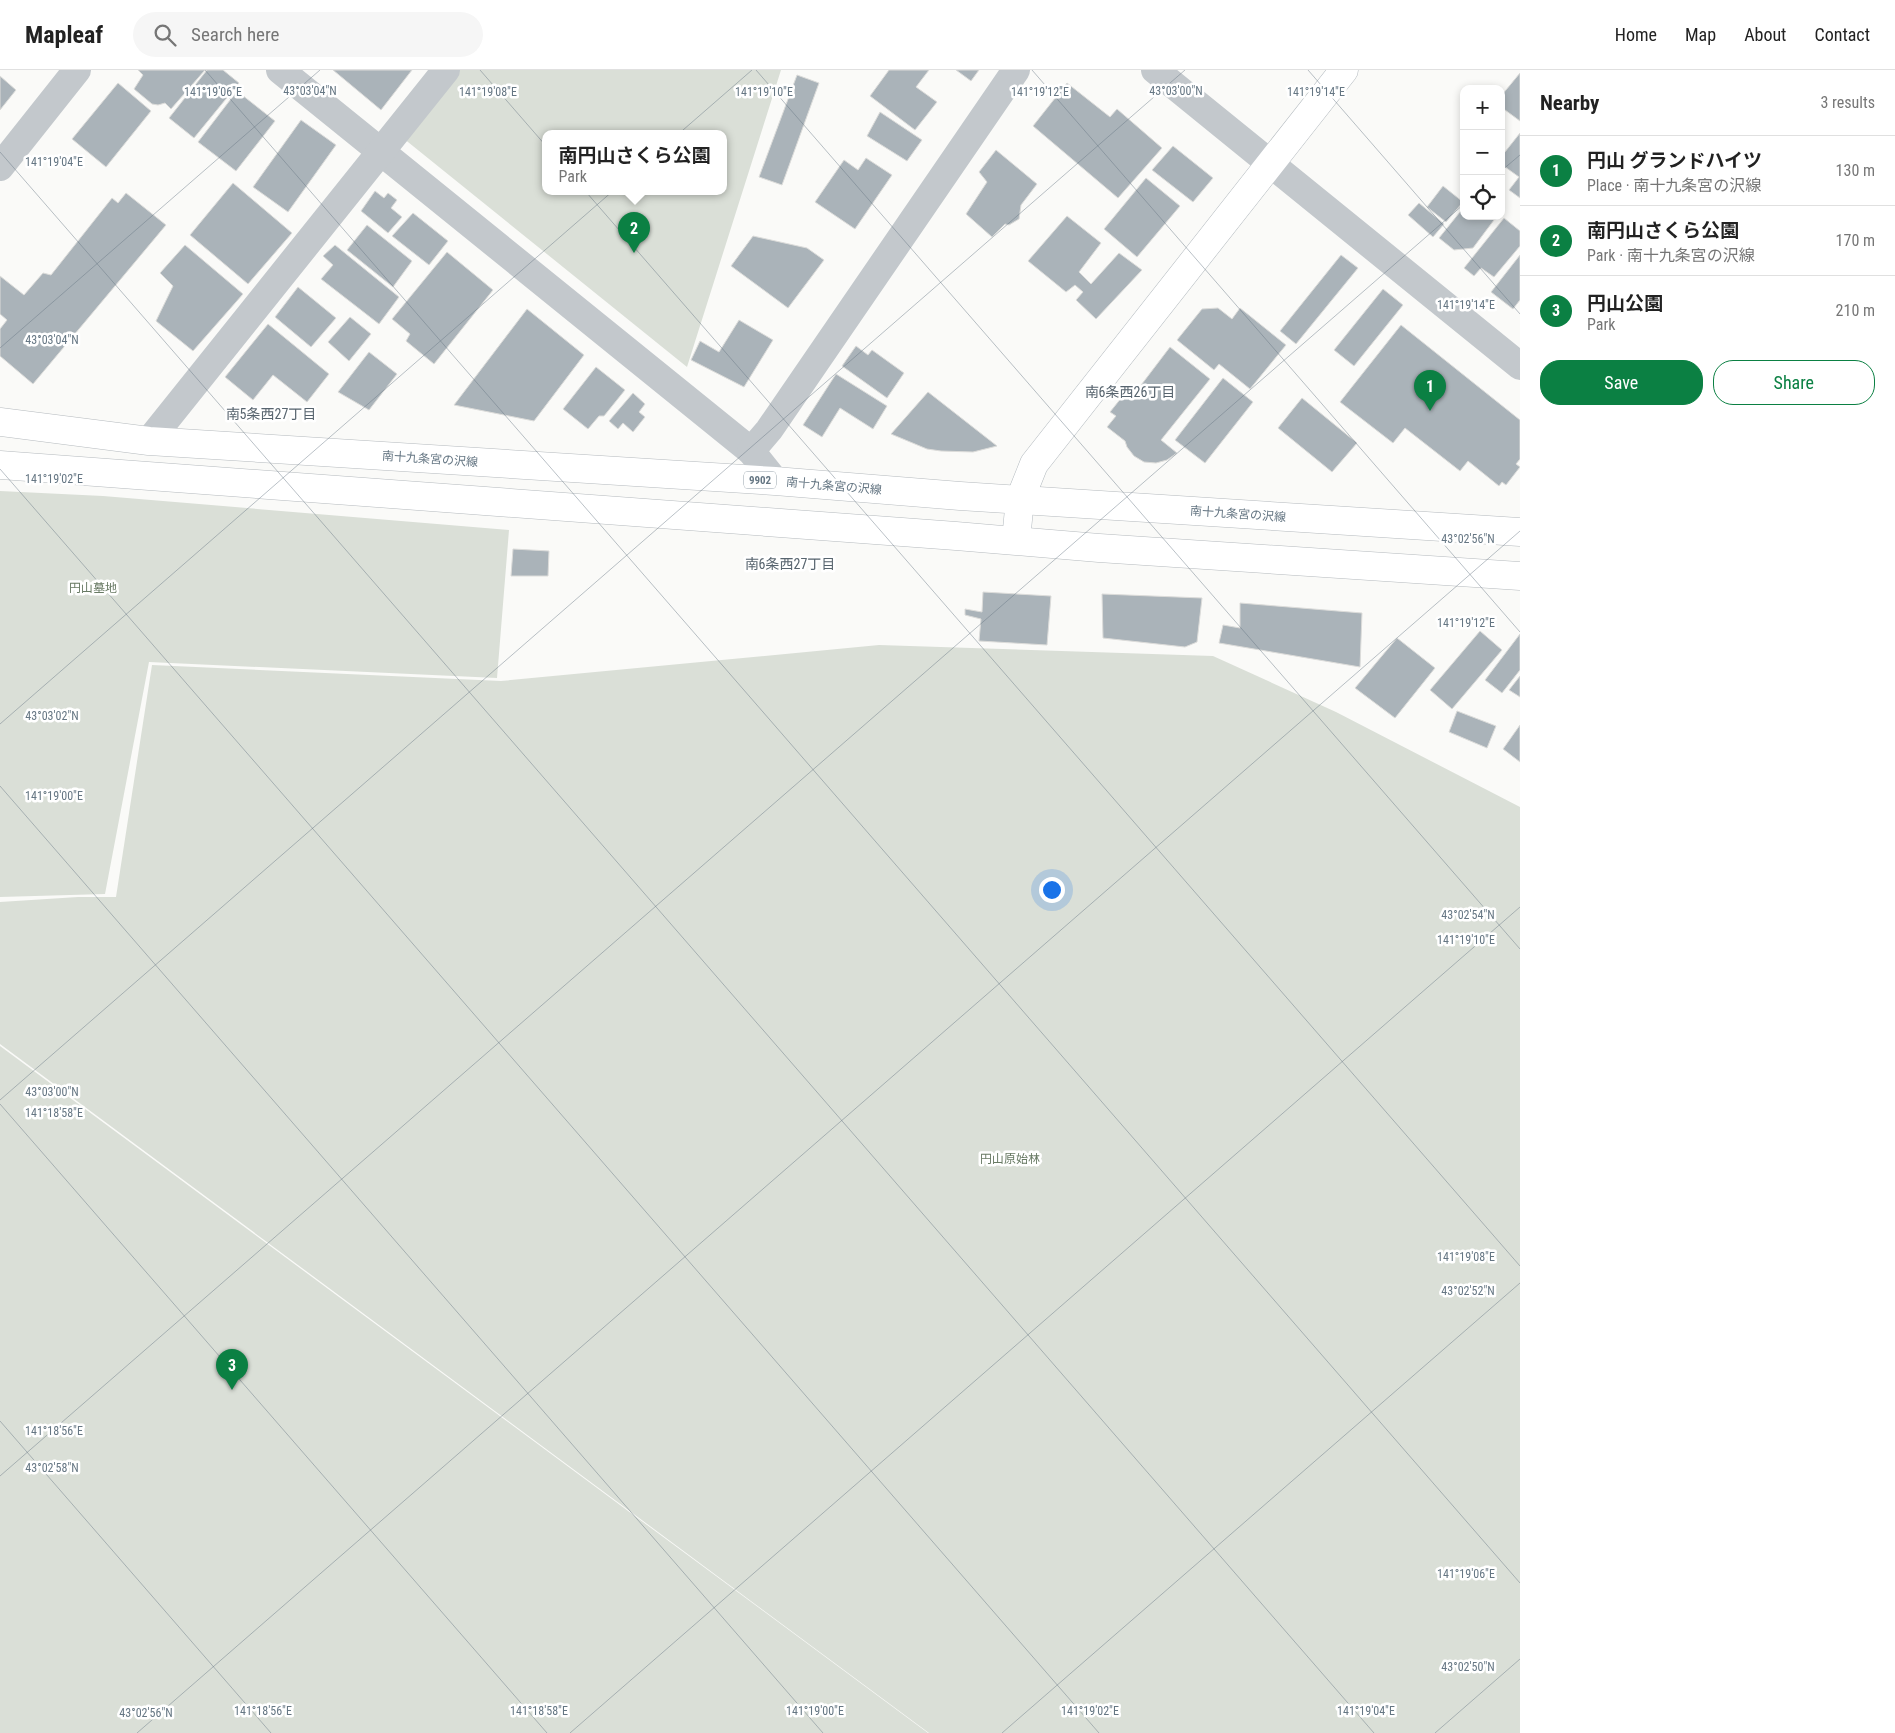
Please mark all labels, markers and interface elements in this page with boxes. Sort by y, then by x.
search box [133,12,483,57]
text: Mapleaf [25,21,103,49]
icon: search [151,21,179,49]
text: Search here [191,23,279,46]
text: Home [1615,24,1657,45]
text: Map [1685,24,1716,45]
text: About [1744,24,1786,45]
text: Contact [1814,24,1870,45]
text: 43°03'04"N [283,84,337,98]
text: 43°03'00"N [1149,84,1203,98]
text: 141°19'06"E [184,85,242,99]
text: 141°19'08"E [459,85,517,99]
text: 141°19'10"E [735,85,793,99]
text: 141°19'12"E [1011,85,1069,99]
text: 141°19'14"E [1287,85,1345,99]
map controls [1460,85,1505,220]
button: + [1460,85,1505,130]
text: Nearby [1540,91,1599,115]
text: 3 results [1820,93,1875,112]
popup [542,130,727,195]
button: − [1460,130,1505,175]
text: 南円山さくら公園 [558,144,711,167]
text: 円山 グランドハイツ [1587,149,1762,172]
text: 141°19'04"E [25,155,83,169]
text: 1 [1552,161,1560,180]
text: 130 m [1836,161,1875,180]
text: Park [558,167,587,186]
button: locate [1460,175,1505,220]
text: Place · 南十九条宮の沢線 [1587,176,1761,195]
pin: 2 [618,212,650,253]
text: 南円山さくら公園 [1587,219,1739,242]
text: 2 [1552,231,1560,250]
text: 170 m [1836,231,1875,250]
text: Park · 南十九条宮の沢線 [1587,246,1755,265]
text: 円山公園 [1587,292,1663,315]
text: 141°19'14"E [1437,298,1495,312]
text: 3 [1552,301,1560,320]
text: 210 m [1836,301,1875,320]
text: Park [1587,315,1616,334]
text: 43°03'04"N [25,333,79,347]
button: Save [1540,360,1703,405]
button: Share [1713,360,1875,405]
pin: 1 [1414,370,1446,411]
district label: 南6条西26丁目 [1085,384,1175,400]
district label: 南5条西27丁目 [226,406,316,422]
street label: 南十九条宮の沢線 [382,449,478,469]
text: 141°19'02"E [25,472,83,486]
road number: 9902 [744,472,776,488]
street label: 南十九条宮の沢線 [786,475,882,497]
street label: 南十九条宮の沢線 [1190,504,1286,524]
text: 43°02'56"N [1441,532,1495,546]
district label: 南6条西27丁目 [745,556,835,572]
park label: 円山墓地 [69,581,117,595]
text: 141°19'12"E [1437,616,1495,630]
text: 43°03'02"N [25,709,79,723]
text: 141°19'00"E [25,789,83,803]
your location [1039,877,1065,903]
text: 43°02'54"N [1441,908,1495,922]
text: 141°19'10"E [1437,933,1495,947]
text: 43°03'00"N [25,1085,79,1099]
text: 141°18'58"E [25,1106,83,1120]
park label: 円山原始林 [980,1152,1040,1166]
text: 141°19'08"E [1437,1250,1495,1264]
text: 43°02'52"N [1441,1284,1495,1298]
pin: 3 [216,1349,248,1390]
text: 141°18'56"E [25,1424,83,1438]
text: 43°02'58"N [25,1461,79,1475]
text: 141°19'06"E [1437,1567,1495,1581]
text: 43°02'50"N [1441,1660,1495,1674]
text: 141°18'56"E [234,1704,292,1718]
text: 141°18'58"E [510,1704,568,1718]
text: 141°19'00"E [786,1704,844,1718]
text: 141°19'02"E [1061,1704,1119,1718]
text: 141°19'04"E [1337,1704,1395,1718]
text: 43°02'56"N [119,1706,173,1720]

